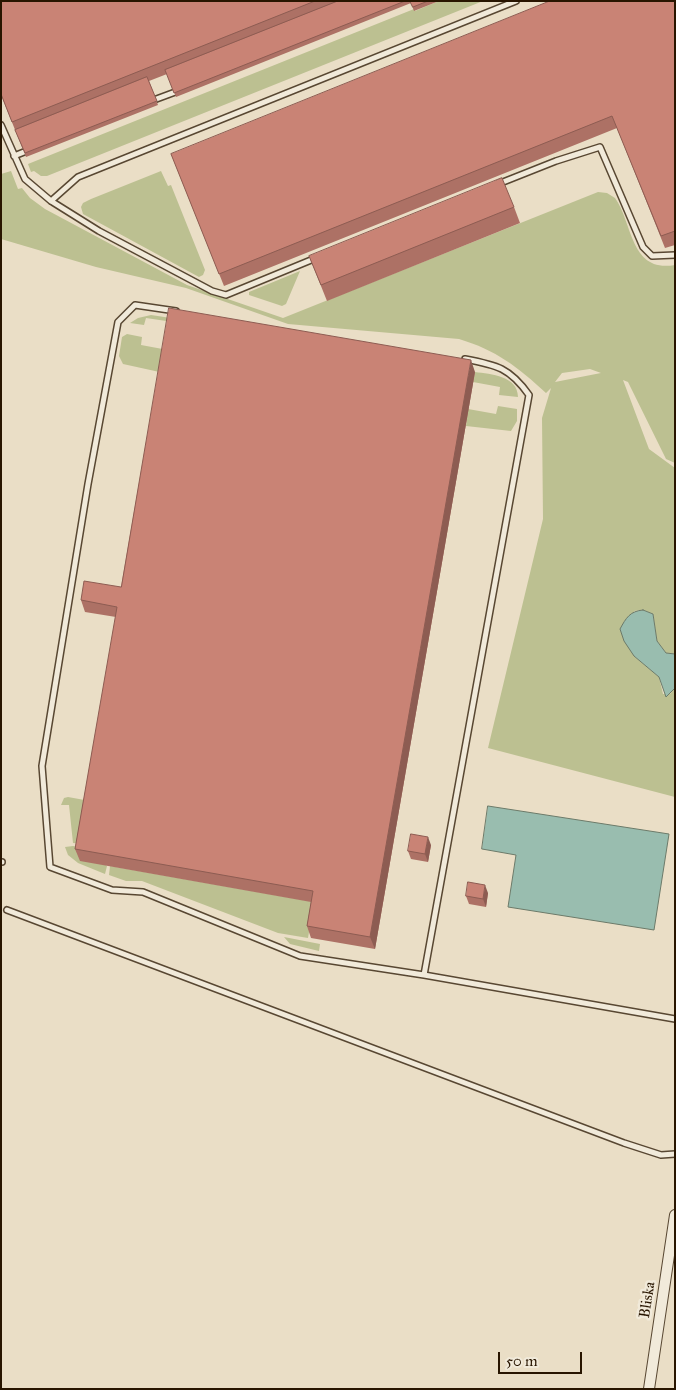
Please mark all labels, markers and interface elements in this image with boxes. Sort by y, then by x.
street label: Bliska [636,1280,660,1320]
scale bar [501,1342,585,1374]
text: 50 m [506,1352,538,1370]

